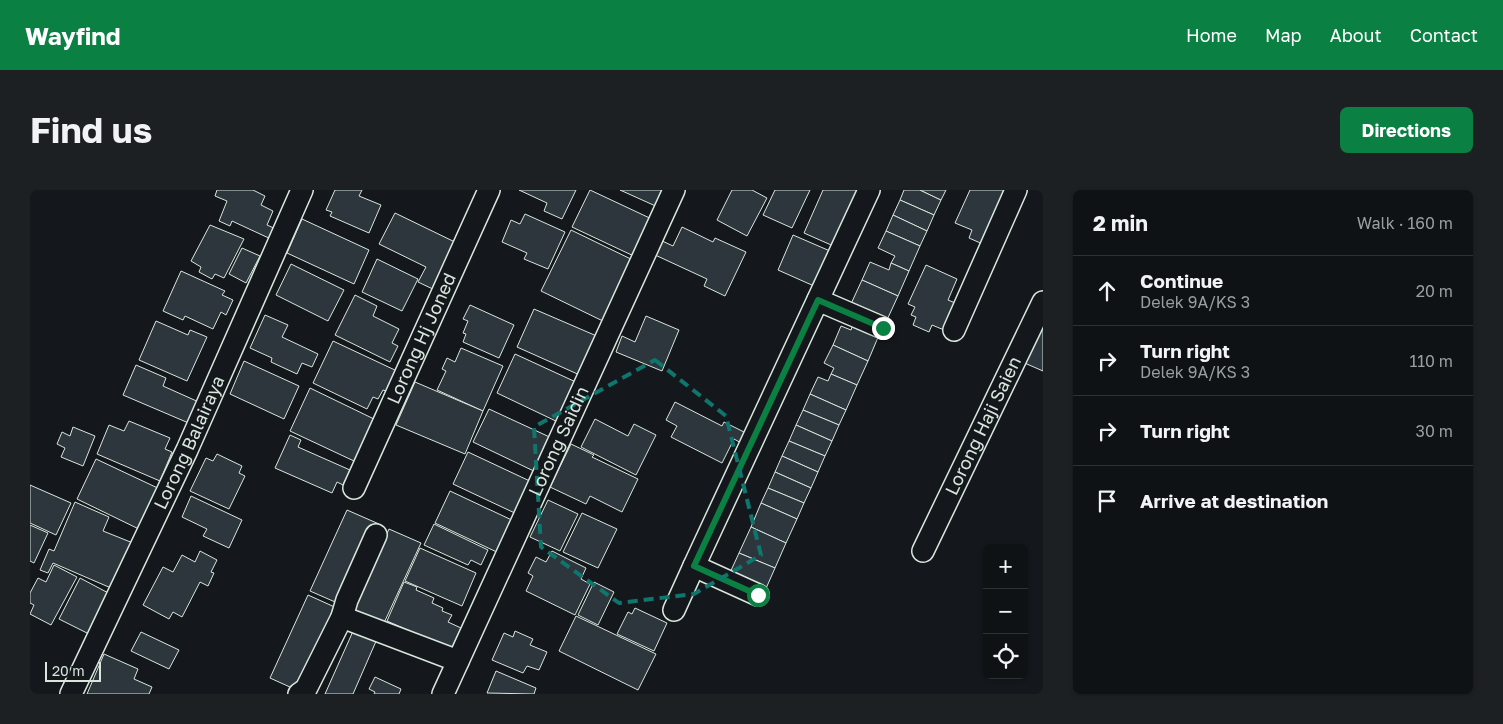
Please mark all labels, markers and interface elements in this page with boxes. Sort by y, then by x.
text: Wayfind [25,21,121,50]
text: Home [1186,24,1237,46]
text: Map [1265,24,1302,46]
text: About [1330,24,1382,46]
text: Contact [1410,24,1478,46]
button: Directions [1340,107,1473,153]
text: Find us [30,109,152,151]
text: 2 min [1093,210,1148,236]
text: Walk · 160 m [1357,213,1453,233]
street label: Lorong Hj Joned [382,269,460,407]
text: Continue [1140,269,1223,292]
icon: ahead [1093,277,1121,305]
text: 20 m [1416,281,1453,301]
text: Delek 9A/KS 3 [1140,292,1250,312]
route end [872,317,895,340]
text: Turn right [1140,339,1230,362]
icon: right [1093,347,1121,375]
text: 110 m [1409,351,1453,371]
street label: Lorong Haji Saien [940,352,1025,498]
text: Delek 9A/KS 3 [1140,362,1250,382]
street label: Lorong Balairaya [148,372,229,513]
street label: Lorong Saidin [523,382,593,499]
icon: right [1093,417,1121,445]
text: Turn right [1140,419,1230,442]
text: 30 m [1416,421,1453,441]
icon: arrive [1093,487,1121,515]
text: Arrive at destination [1140,489,1328,512]
map controls [983,544,1028,679]
button: + [983,544,1028,589]
route start [747,584,770,607]
button: − [983,589,1028,634]
button: locate [983,634,1028,679]
scale bar [45,659,101,682]
text: 20 m [52,662,85,679]

